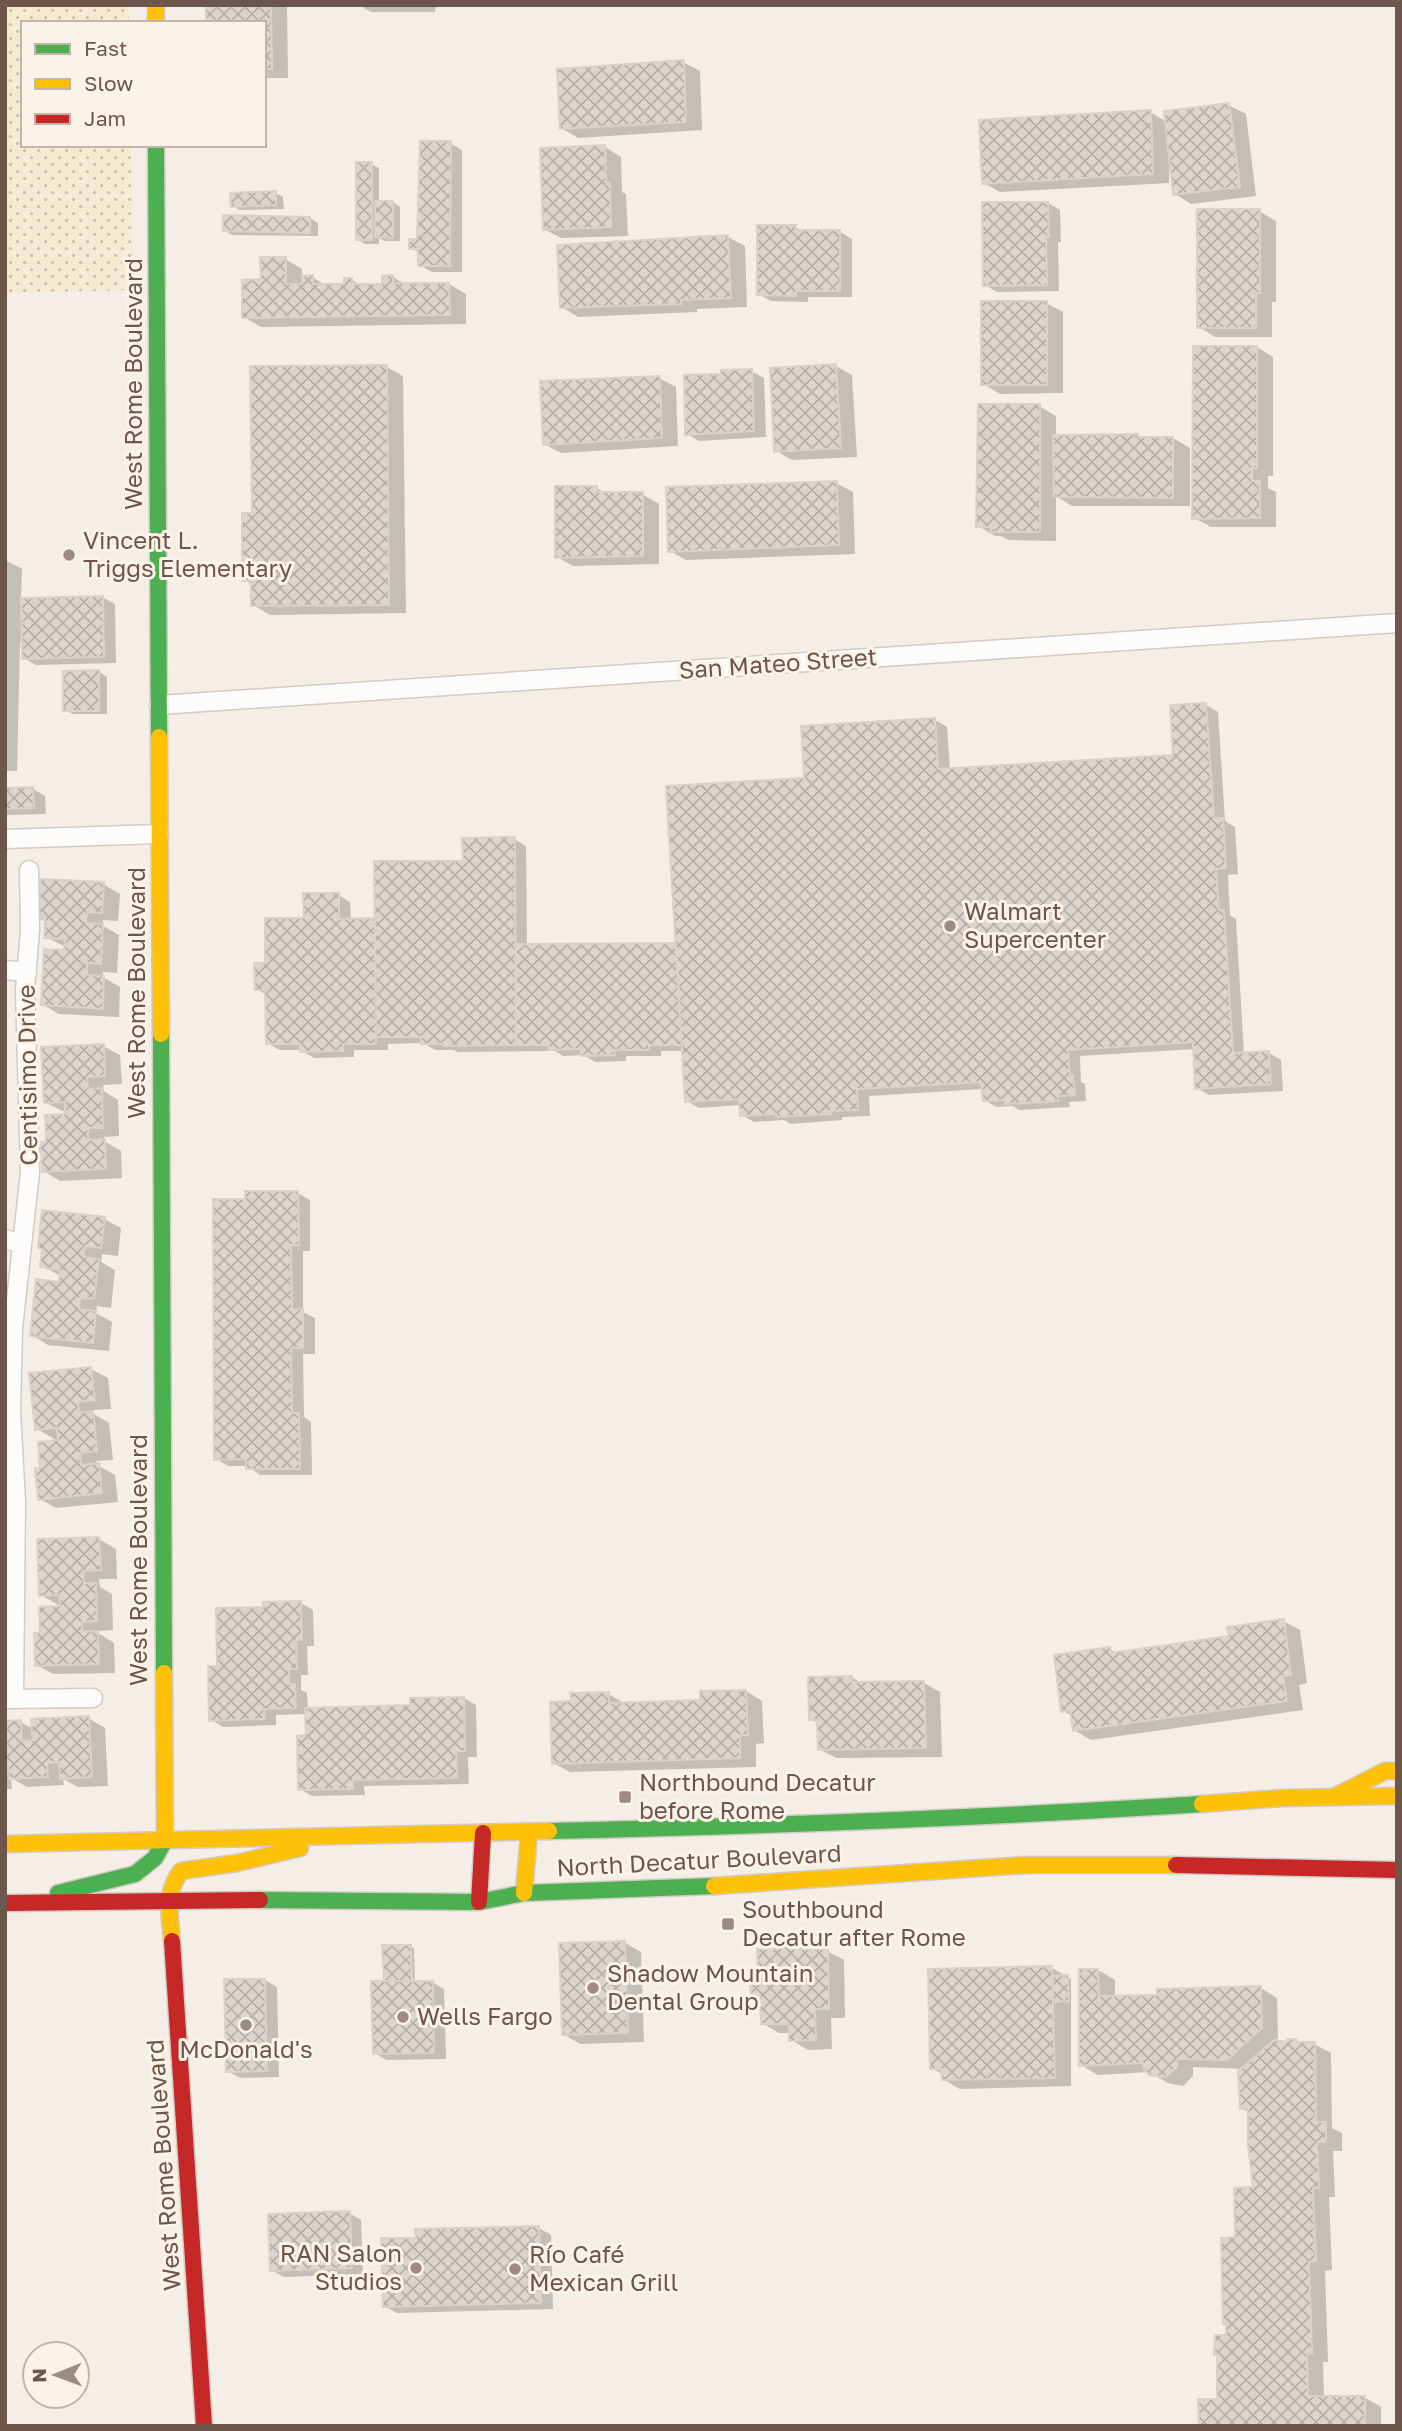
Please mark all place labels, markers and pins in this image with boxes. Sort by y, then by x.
place label: Vincent L. Triggs Elementary [83,525,292,582]
marker: Vincent L. Triggs Elementary [61,547,77,563]
place label: Walmart Supercenter [964,896,1106,953]
marker: Walmart Supercenter [942,918,958,934]
place label: Northbound Decatur before Rome [639,1767,876,1824]
marker: Northbound Decatur before Rome [617,1789,633,1805]
place label: Southbound Decatur after Rome [742,1894,966,1951]
marker: Southbound Decatur after Rome [720,1916,736,1932]
place label: Shadow Mountain Dental Group [607,1958,813,2015]
marker: Shadow Mountain Dental Group [585,1980,601,1996]
place label: Wells Fargo [417,2001,553,2030]
marker: Wells Fargo [395,2009,411,2025]
marker: McDonald's [238,2017,254,2033]
place label: McDonald's [179,2034,313,2063]
place label: RAN Salon Studios [280,2238,402,2295]
place label: Río Café Mexican Grill [529,2239,678,2296]
marker: RAN Salon Studios [408,2260,424,2276]
marker: Río Café Mexican Grill [507,2261,523,2277]

